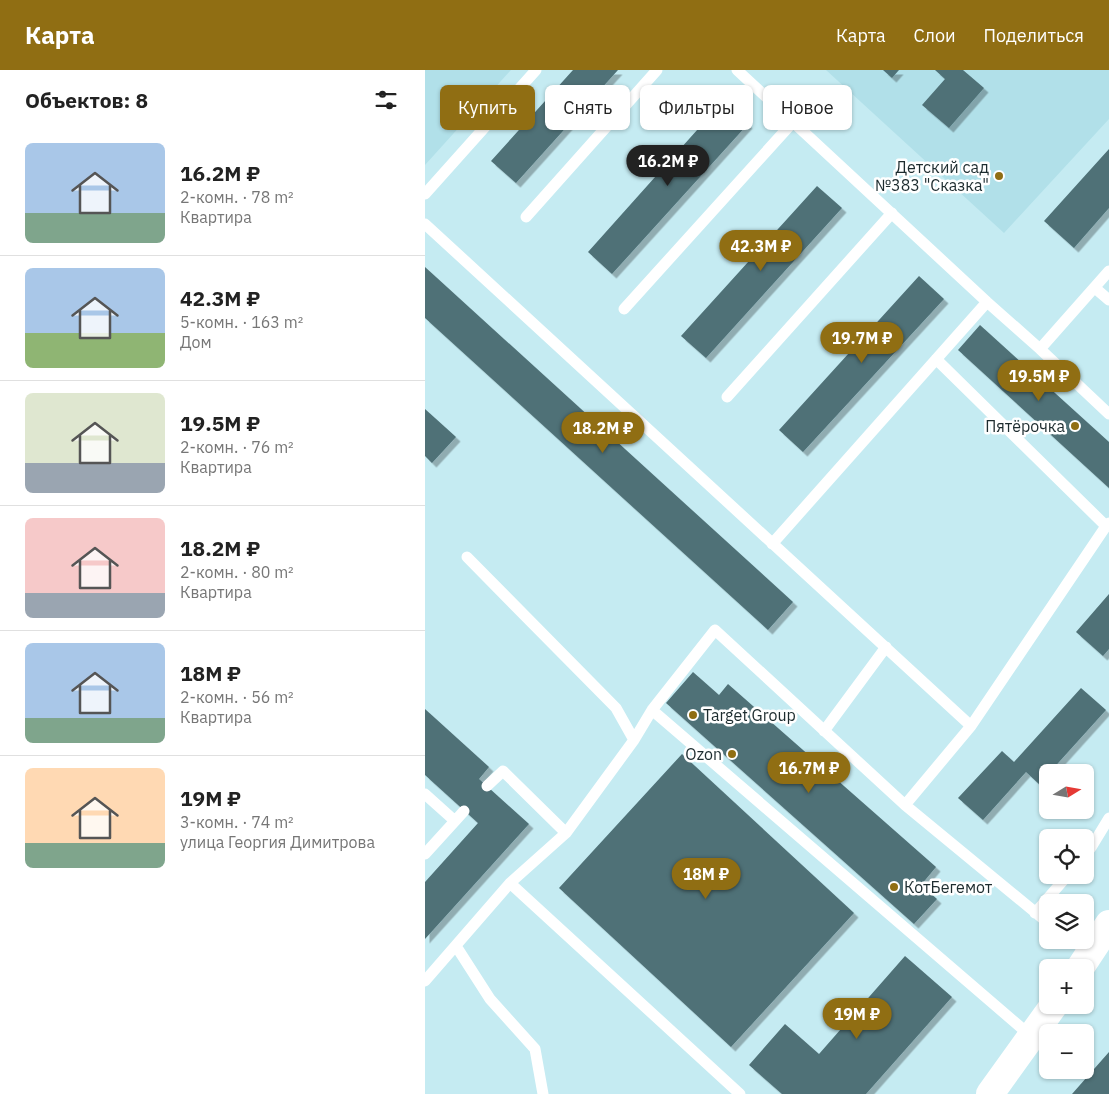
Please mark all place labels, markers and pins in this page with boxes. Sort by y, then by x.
pin: 16.2M ₽ [622,144,714,187]
place label: Детский сад №383 "Сказка" [875,157,989,195]
marker: Детский сад №383 "Сказка" [993,170,1005,182]
pin: 42.3M ₽ [715,230,807,272]
pin: 19.7M ₽ [816,322,908,364]
pin: 19.5M ₽ [993,360,1085,402]
pin: 18.2M ₽ [557,412,649,454]
place label: Пятёрочка [985,416,1065,436]
marker: Пятёрочка [1069,420,1081,432]
place label: Target Group [703,705,796,725]
marker: Target Group [687,709,699,721]
place label: Ozon [685,744,722,764]
marker: Ozon [726,748,738,760]
pin: 16.7M ₽ [763,752,855,794]
pin: 18M ₽ [671,858,741,900]
place label: КотБегемот [904,877,993,897]
marker: КотБегемот [888,881,900,893]
pin: 19M ₽ [822,998,892,1040]

